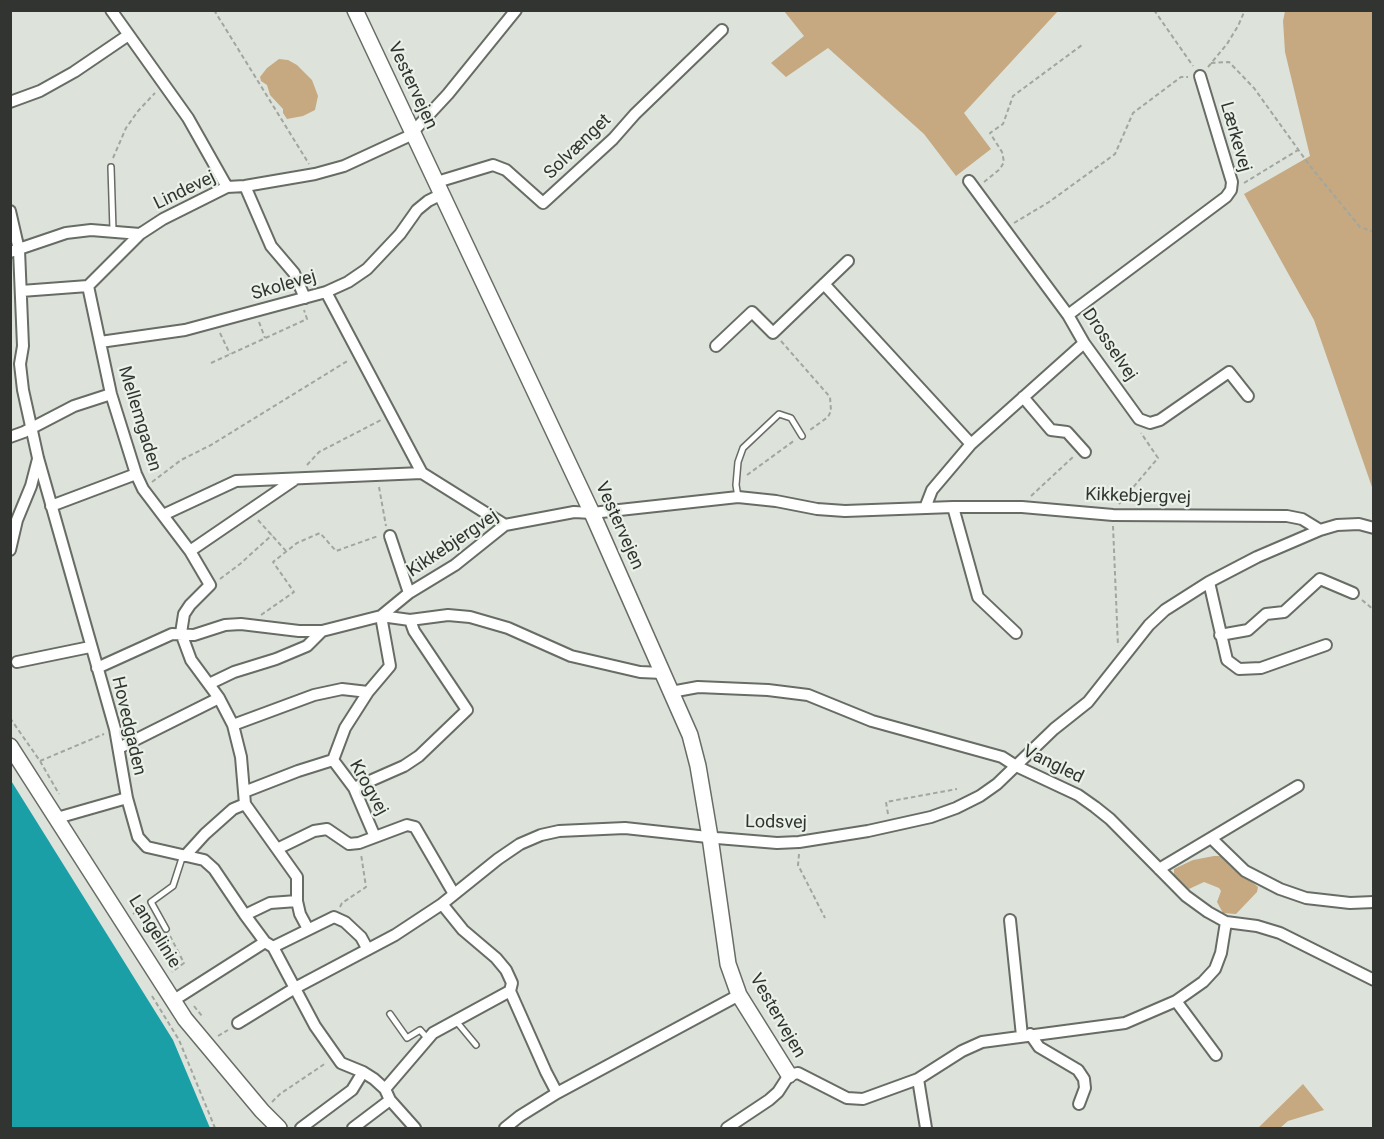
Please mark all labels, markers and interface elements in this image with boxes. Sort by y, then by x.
street label: Vestervejen [382,39,442,133]
street label: Lærkevej [1215,99,1255,175]
street label: Solvænget [540,110,616,184]
street label: Lindevej [151,167,219,215]
street label: Skolevej [249,266,319,306]
street label: Drosselvej [1077,305,1141,385]
street label: Mellemgaden [113,364,165,474]
street label: Vestervejen [590,479,648,573]
street label: Kikkebjergvej [1085,484,1191,510]
street label: Kikkebjergvej [403,505,503,583]
street label: Hovedgaden [106,674,150,778]
street label: Vangled [1019,741,1087,789]
street label: Krogvej [344,757,392,819]
street label: Lodsvej [745,812,807,834]
street label: Langelinie [123,892,185,972]
street label: Vestervejen [744,970,810,1062]

